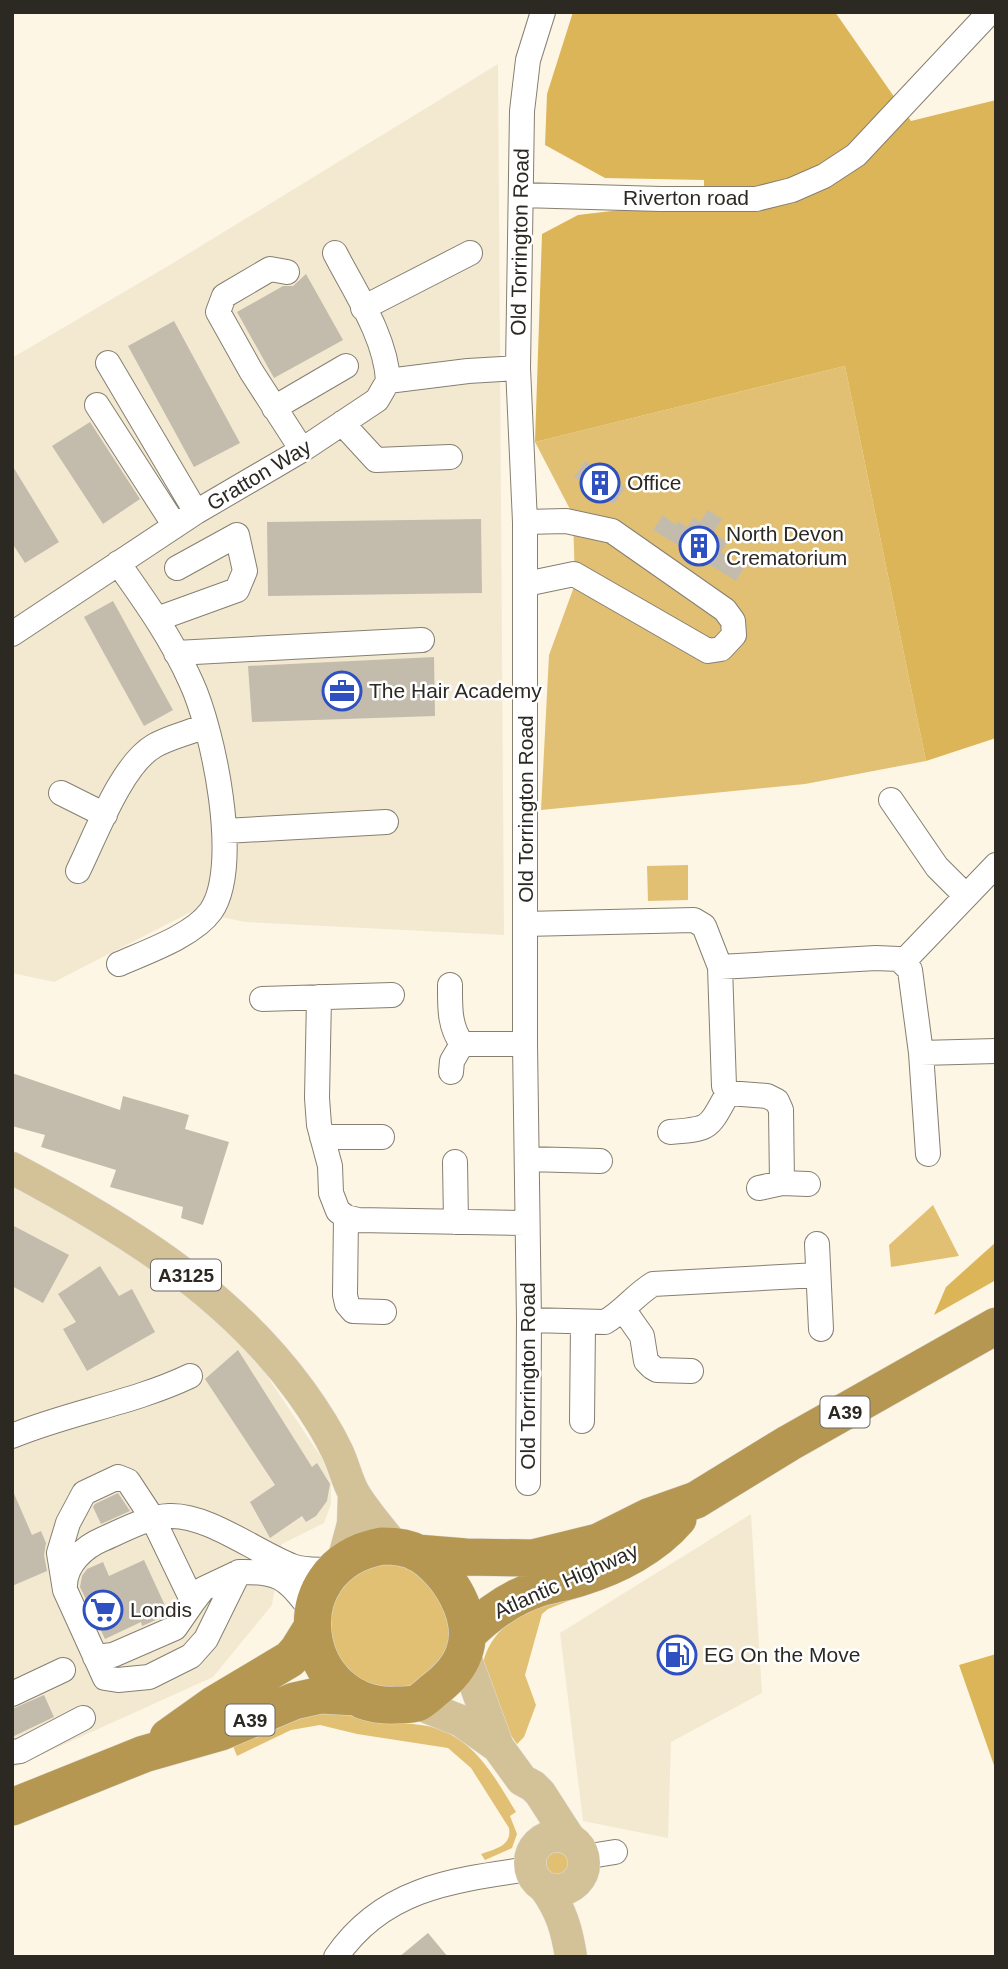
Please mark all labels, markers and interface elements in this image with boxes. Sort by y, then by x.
street label: Old Torrington Road [506,148,533,336]
street label: Riverton road [623,186,749,209]
street label: Gratton Way [203,434,315,515]
building icon: Office [579,462,621,504]
place label: Office [627,471,681,494]
place label: North Devon Crematorium [726,522,847,569]
building icon: North Devon Crematorium [678,525,720,567]
office icon: The Hair Academy [321,670,363,712]
place label: The Hair Academy [369,679,542,702]
street label: Old Torrington Road [514,715,537,903]
road number: A3125 [151,1260,221,1290]
street label: Old Torrington Road [516,1282,539,1470]
road number: A39 [820,1396,870,1428]
street label: Atlantic Highway [490,1538,642,1623]
supermarket icon: Londis [82,1589,124,1631]
place label: Londis [130,1598,192,1621]
fuel station icon: EG On the Move [656,1634,698,1676]
place label: EG On the Move [704,1643,860,1666]
road number: A39 [226,1704,274,1736]

